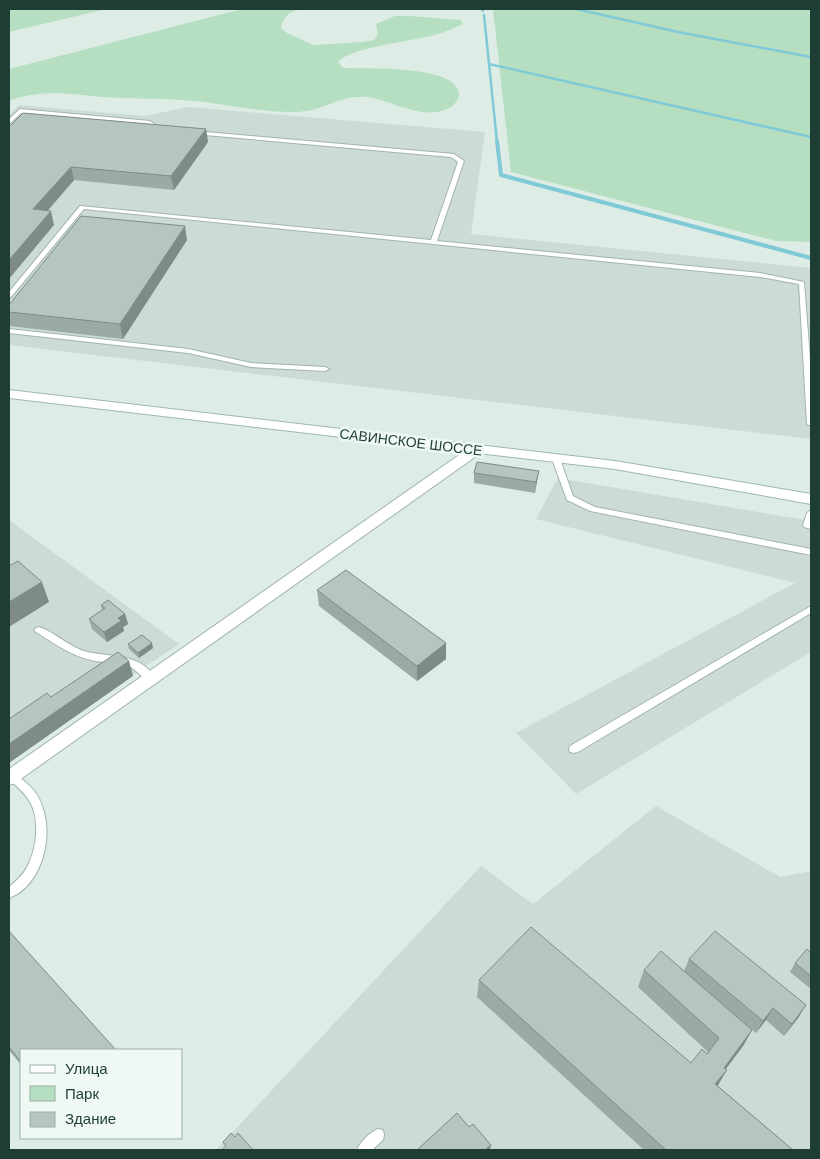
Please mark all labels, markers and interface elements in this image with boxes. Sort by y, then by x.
street label: САВИНСКОЕ ШОССЕ [338,424,484,460]
legend [20,1049,182,1139]
text: Улица [65,1059,108,1079]
text: Парк [65,1084,99,1104]
text: Здание [65,1109,116,1129]

